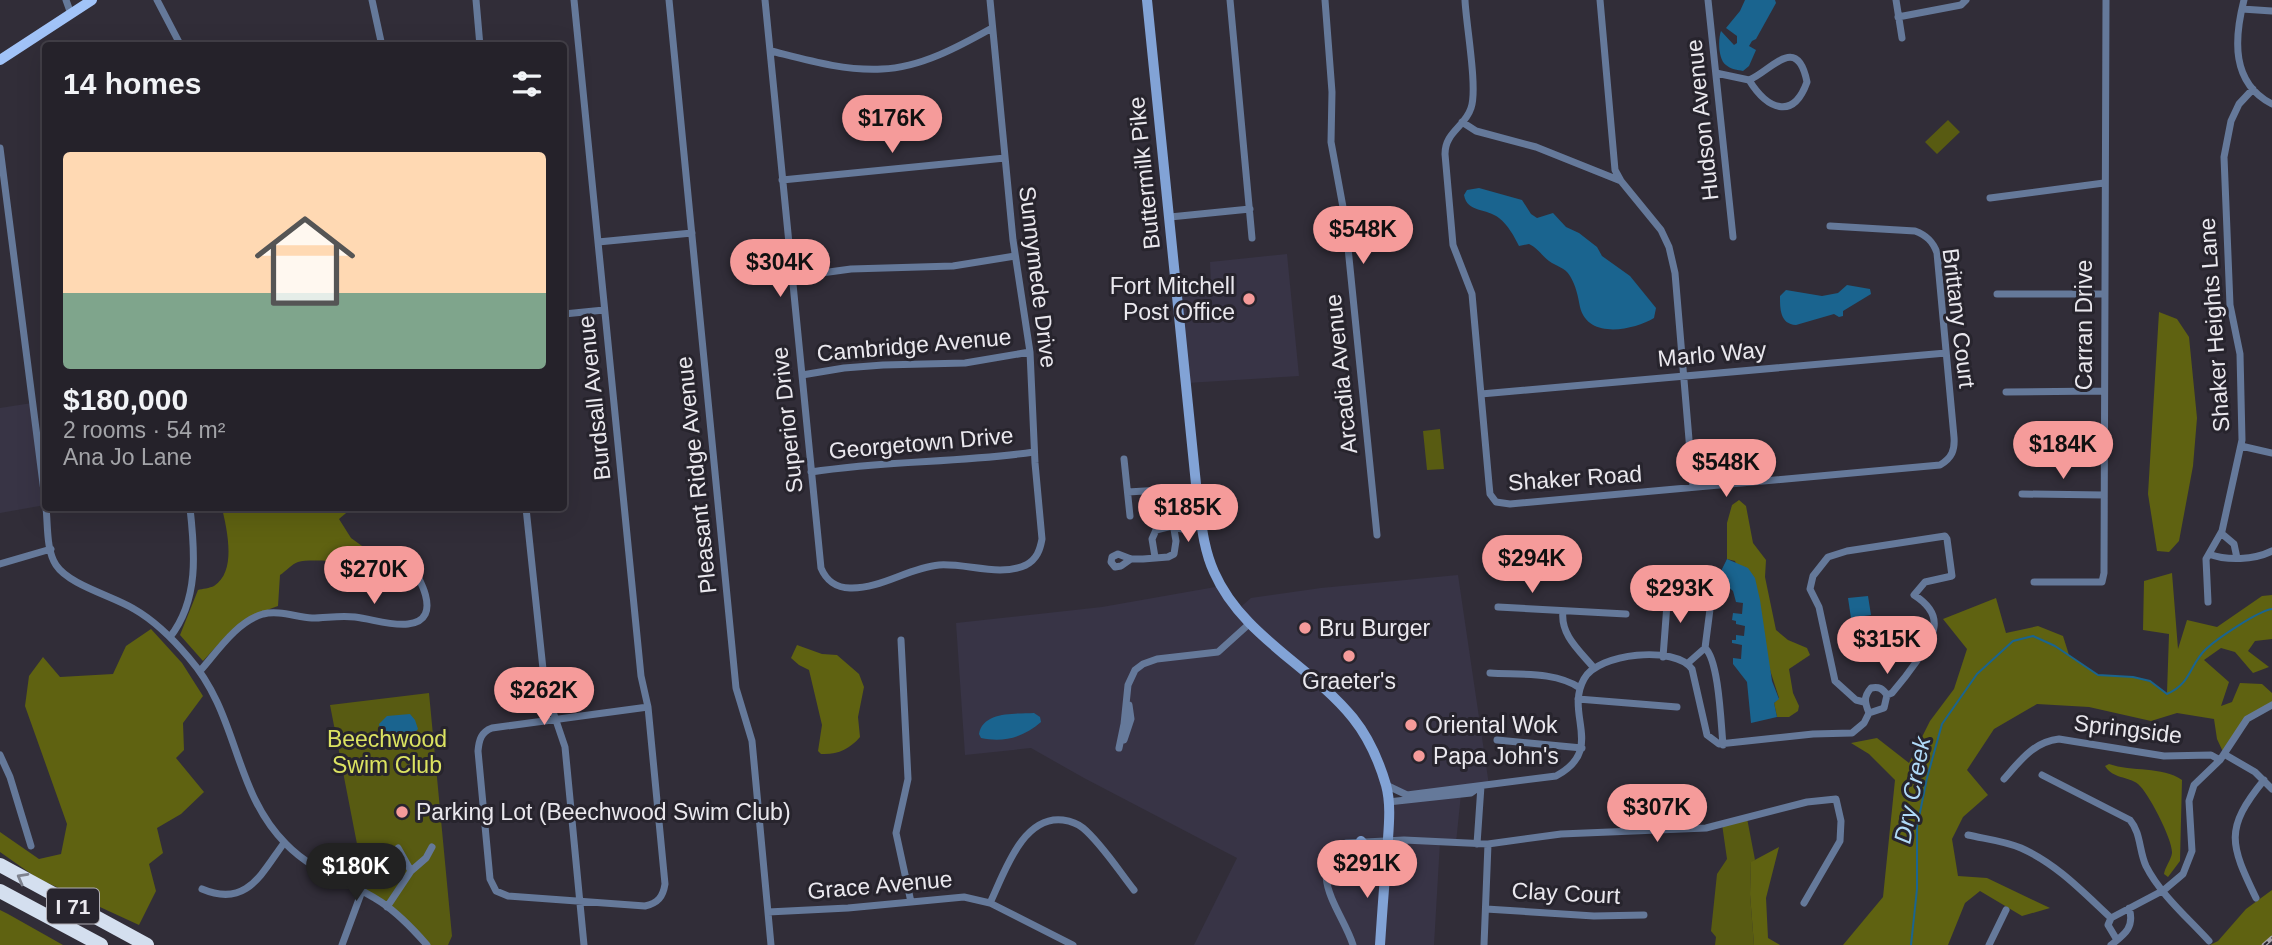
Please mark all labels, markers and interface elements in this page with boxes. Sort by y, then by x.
street label: Hudson Avenue [1681,38,1723,202]
icon: filters [508,65,546,103]
text: 14 homes [63,67,201,100]
street label: Buttermilk Pike [1123,95,1165,251]
pin: $176K [843,96,941,155]
text: $176K [858,105,926,131]
street label: Sunnymede Drive [1014,185,1062,369]
icon: home [242,198,368,324]
pin: $548K [1314,206,1412,266]
text: $548K [1329,216,1397,242]
street label: Shaker Heights Lane [2194,217,2234,433]
pin: $304K [731,240,829,299]
street label: Brittany Court [1938,247,1981,390]
text: $304K [746,249,814,275]
street label: Carran Drive [2071,260,2097,390]
place label: Fort Mitchell Post Office [1110,273,1235,325]
marker: Fort Mitchell Post Office [1241,291,1257,307]
street label: Arcadia Avenue [1320,293,1362,455]
street label: Burdsall Avenue [572,314,616,482]
street label: Cambridge Avenue [816,324,1012,366]
street label: Marlo Way [1657,336,1768,372]
street label: Superior Drive [766,346,808,494]
street label: Pleasant Ridge Avenue [671,355,721,595]
text: $180,000 [63,383,188,416]
text: 2 rooms · 54 m² [63,417,225,443]
pin: $184K [2014,421,2112,481]
street label: Georgetown Drive [828,422,1014,464]
text: $184K [2029,431,2097,457]
pin: $548K [1677,440,1775,499]
text: Ana Jo Lane [63,444,192,470]
text: $548K [1692,449,1760,475]
street label: Shaker Road [1507,460,1643,496]
pin: $185K [1139,484,1237,544]
text: $185K [1154,494,1222,520]
pin: $294K [1483,536,1581,595]
text: $294K [1498,545,1566,571]
pin: $270K [325,546,423,606]
text: $270K [340,556,408,582]
pin: $293K [1631,566,1729,625]
text: $293K [1646,575,1714,601]
place label: Bru Burger [1319,615,1431,641]
pin: $315K [1838,616,1936,676]
marker: Bru Burger [1297,620,1313,636]
text: $315K [1853,626,1921,652]
marker: Graeter's [1341,648,1357,664]
pin: $262K [495,668,593,727]
place label: Graeter's [1302,668,1396,694]
text: $262K [510,677,578,703]
street label: Springside [2072,709,2184,749]
place label: Oriental Wok [1425,712,1558,738]
marker: Oriental Wok [1403,717,1419,733]
park label: Beechwood Swim Club [327,726,447,778]
water label: Dry Creek [1888,732,1936,846]
place label: Papa John's [1433,743,1559,769]
marker: Papa John's [1411,748,1427,764]
pin: $307K [1608,784,1706,844]
text: $307K [1623,794,1691,820]
place label: Parking Lot (Beechwood Swim Club) [416,799,791,825]
marker: Parking Lot (Beechwood Swim Club) [394,804,410,820]
pin: $291K [1318,841,1416,900]
pin: $180K [307,844,405,903]
text: $291K [1333,850,1401,876]
text: $180K [322,853,390,879]
street label: Grace Avenue [806,866,954,904]
one-way arrow [17,873,29,887]
street label: Clay Court [1511,877,1622,909]
road number: I 71 [47,888,99,923]

